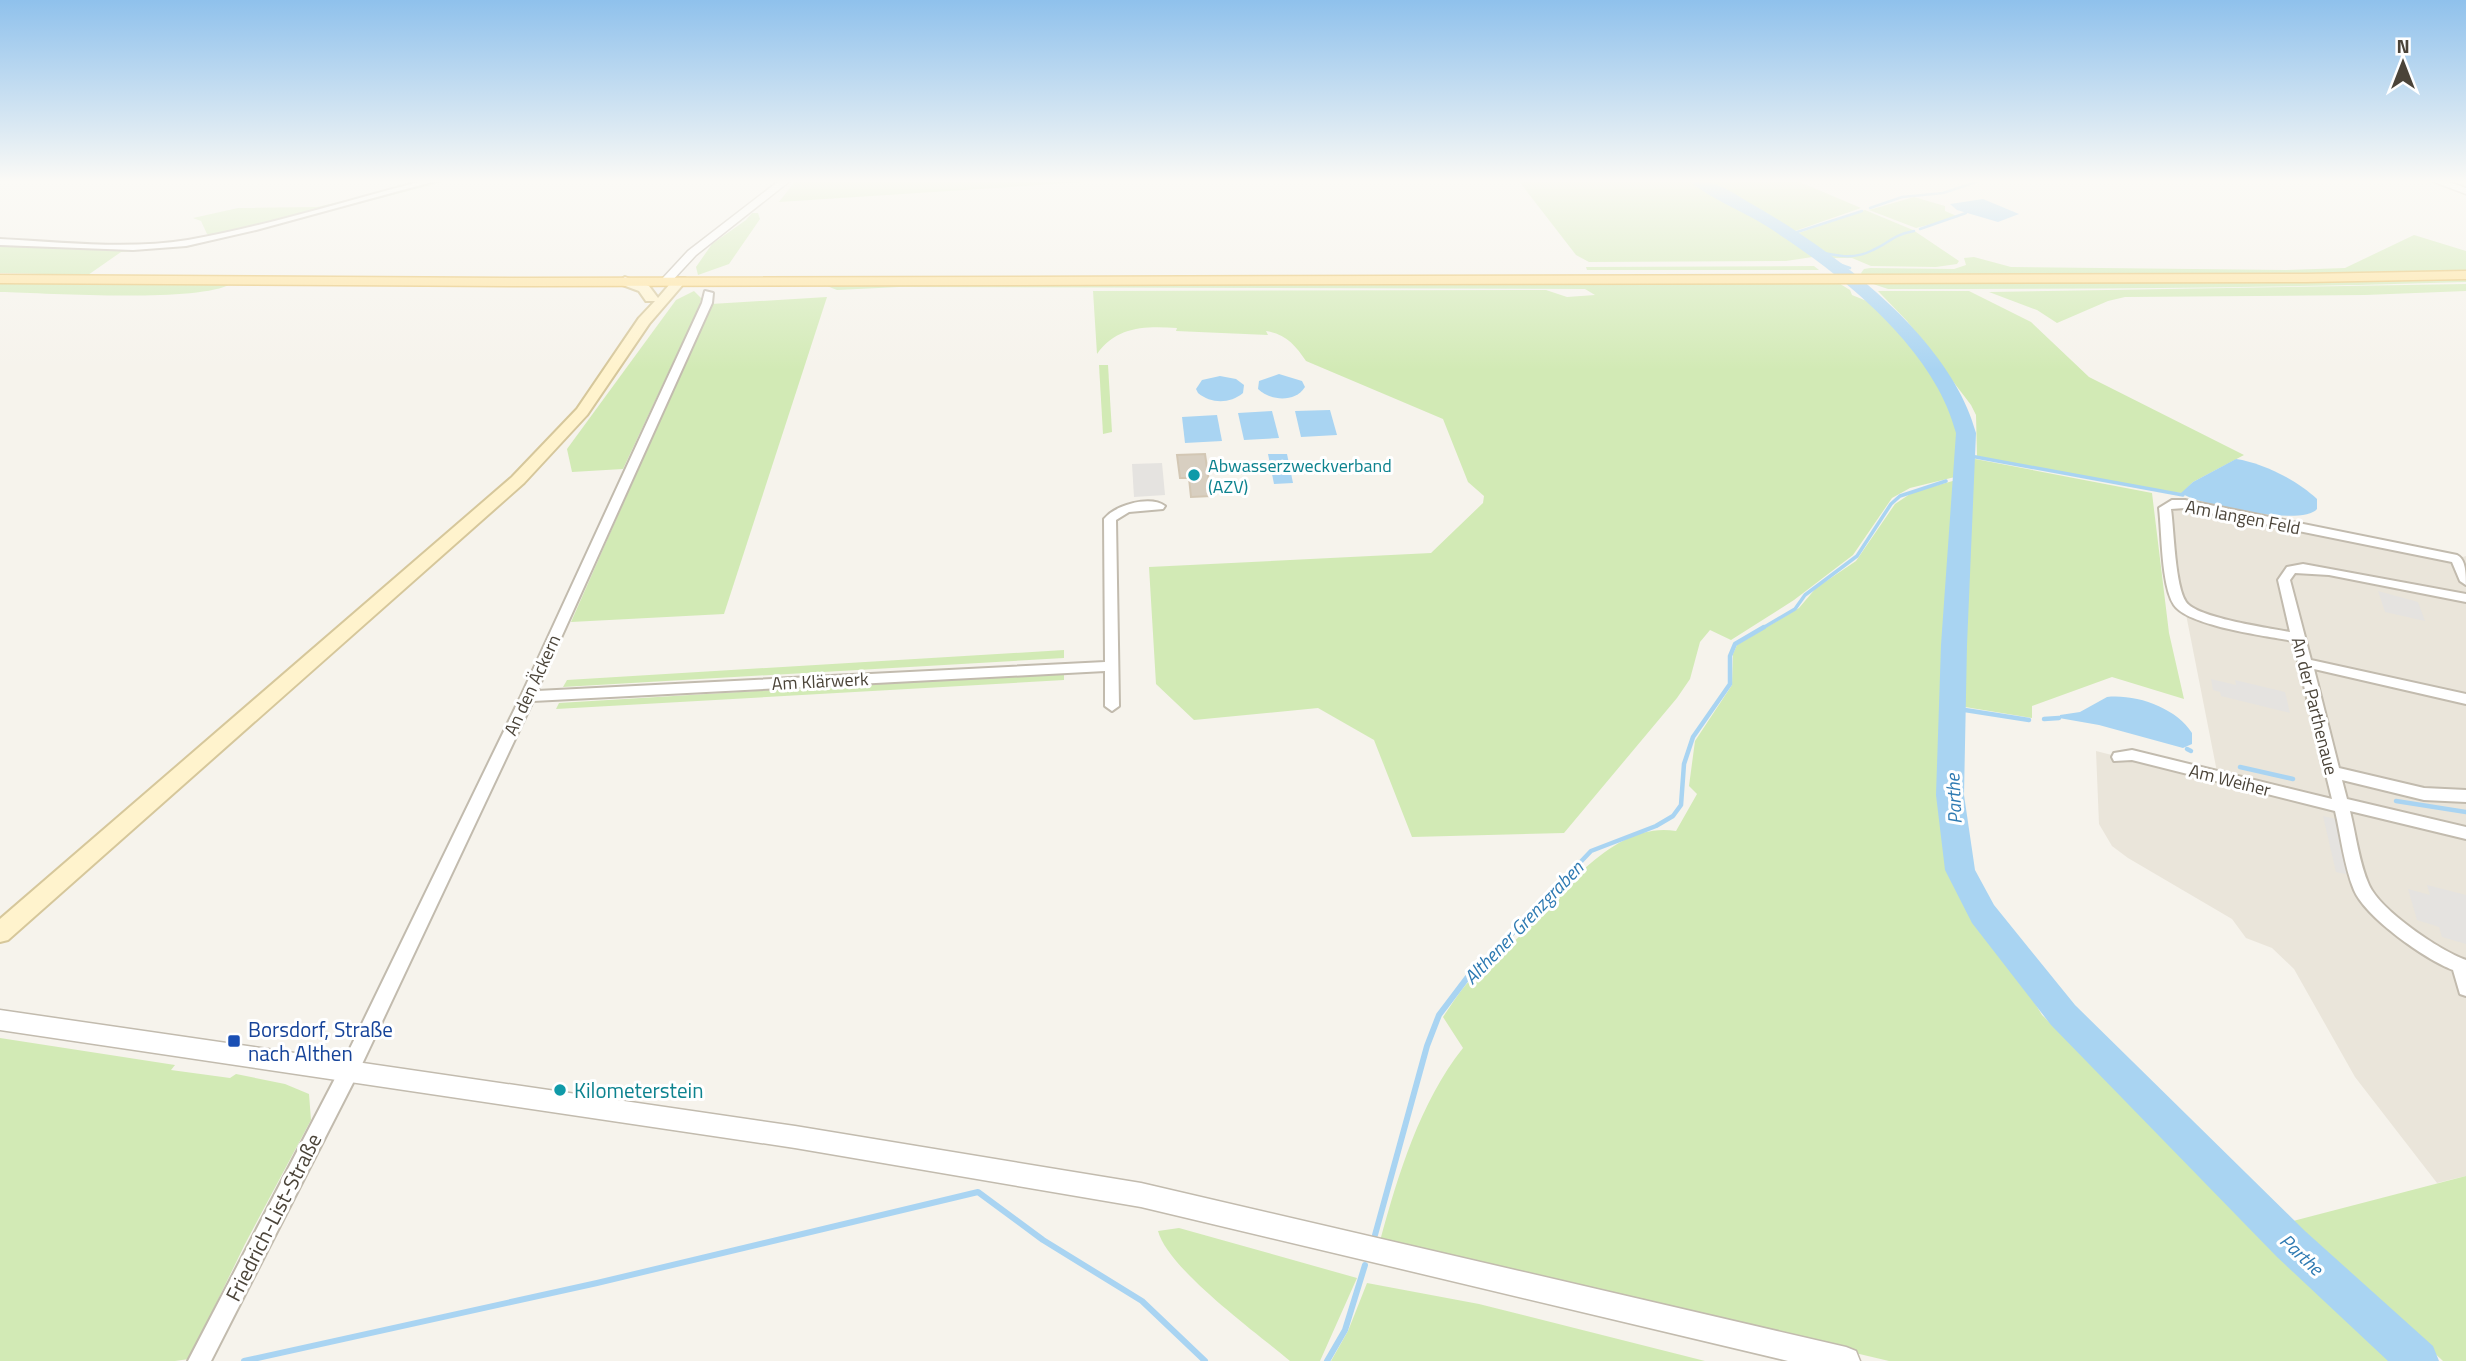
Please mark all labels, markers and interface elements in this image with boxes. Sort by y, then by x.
north arrow [2368,28,2438,98]
text: N [2396,31,2410,60]
place label: Abwasserzweckverband (AZV) [1208,452,1392,500]
marker: Abwasserzweckverband (AZV) [1186,467,1202,483]
street label: Am langen Feld [2183,493,2303,541]
street label: An den Äckern [497,630,567,740]
street label: An der Parthenaue [2285,634,2345,778]
street label: Am Klärwerk [771,665,869,697]
street label: Am Weiher [2186,757,2274,803]
water label: Parthe [1937,772,1969,825]
water label: Althener Grenzgraben [1456,853,1590,990]
place label: Borsdorf, Straße nach Althen [248,1013,393,1069]
marker: Borsdorf, Straße nach Althen [226,1033,242,1049]
place label: Kilometerstein [574,1074,703,1106]
marker: Kilometerstein [552,1082,568,1098]
street label: Friedrich-List-Straße [217,1127,329,1307]
water label: Parthe [2274,1226,2331,1283]

